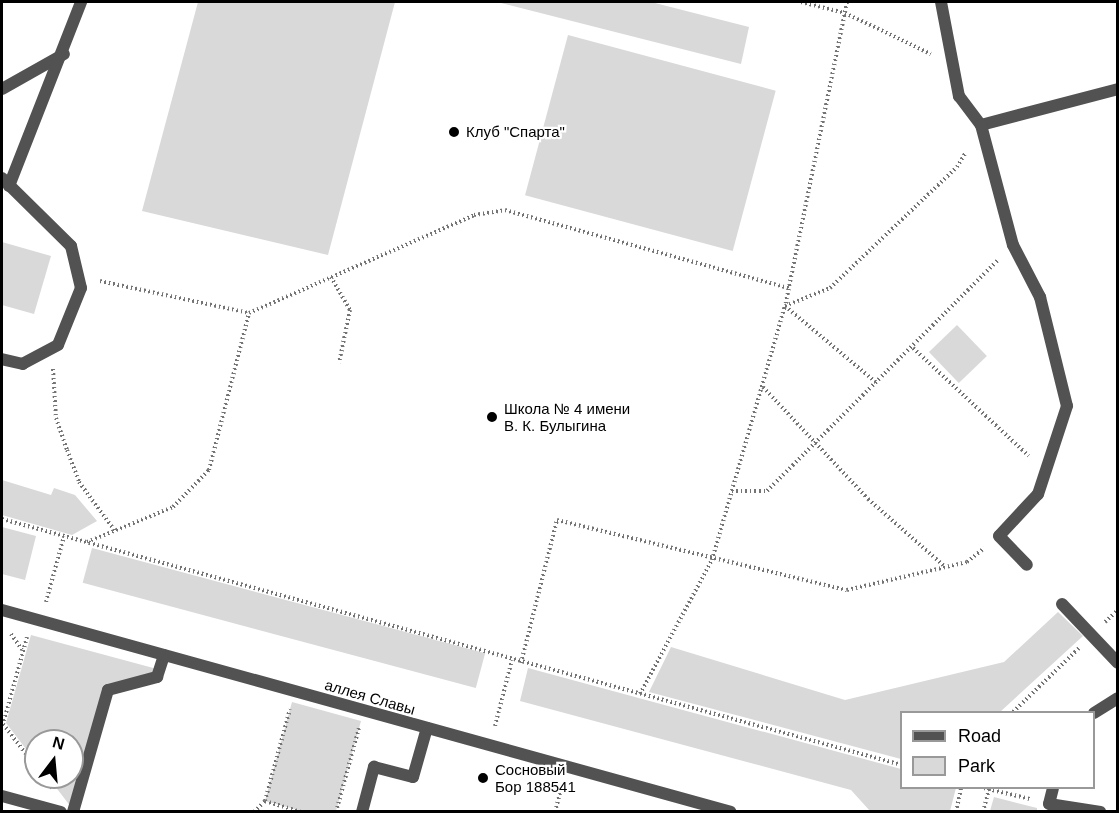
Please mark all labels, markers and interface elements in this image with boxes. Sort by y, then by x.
place label: Клуб "Спарта" [466,123,565,141]
marker: Клуб "Спарта" [447,125,461,139]
place label: Школа № 4 имени В. К. Булыгина [504,399,630,434]
marker: Школа № 4 имени В. К. Булыгина [485,410,499,424]
street label: аллея Славы [323,676,417,718]
legend [900,711,1095,789]
text: Road [958,726,1001,746]
north arrow [24,729,84,789]
text: N [51,733,66,753]
text: Park [958,756,995,776]
place label: Сосновый Бор 188541 [495,760,576,795]
marker: Сосновый Бор 188541 [476,771,490,785]

